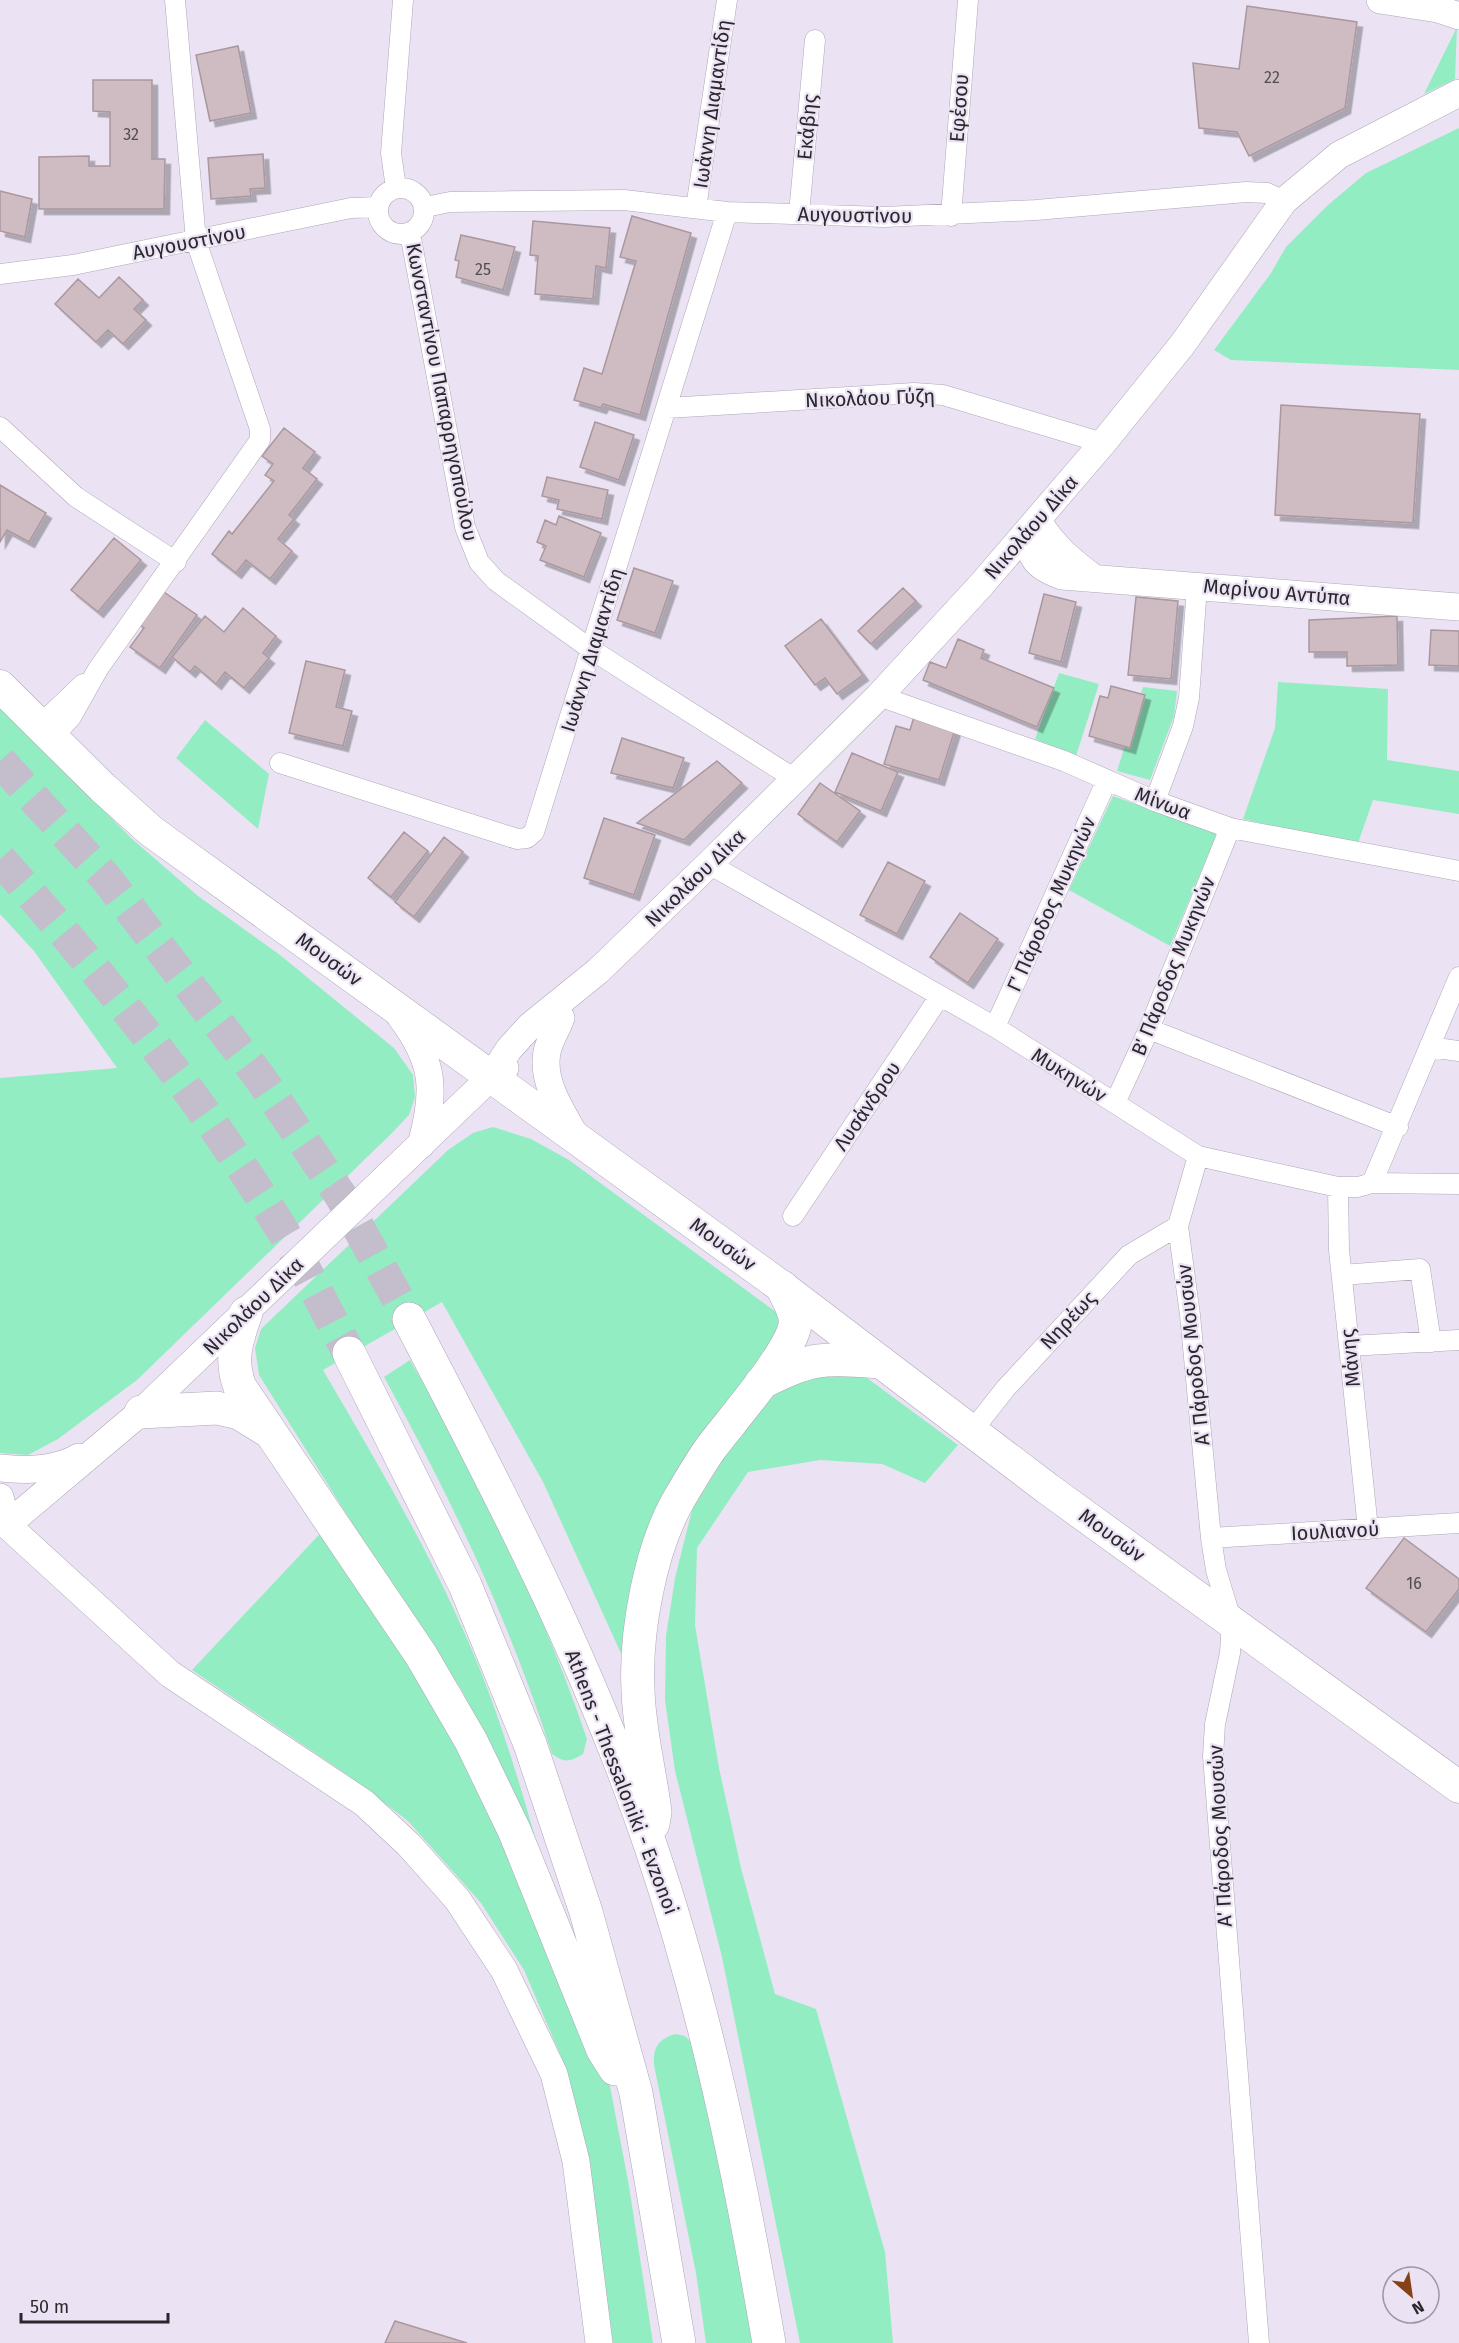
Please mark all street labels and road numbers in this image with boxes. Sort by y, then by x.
street label: Ιωάννη Διαμαντίδη [688,18,736,190]
street label: Εφέσου [945,73,973,143]
street label: Εκάβης [792,93,822,161]
street label: Αυγουστίνου [797,202,913,228]
street label: Αυγουστίνου [130,219,248,265]
street label: Κωνσταντίνου Παπαρρηγοπούλου [401,241,483,543]
street label: Νικολάου Γύζη [805,384,935,412]
street label: Νικολάου Δίκα [979,470,1083,584]
street label: Ιωάννη Διαμαντίδη [556,565,628,735]
street label: Μαρίνου Αντύπα [1202,574,1352,610]
street label: Μίνωα [1132,781,1194,825]
street label: Γ΄ Πάροδος Μυκηνών [1002,812,1101,995]
street label: Νικολάου Δίκα [640,824,750,932]
street label: Β΄ Πάροδος Μυκηνών [1126,873,1220,1059]
street label: Μουσών [291,927,367,991]
street label: Μυκηνών [1027,1043,1111,1108]
street label: Λυσάνδρου [828,1057,906,1155]
street label: Μουσών [685,1212,761,1276]
street label: Νικολάου Δίκα [198,1252,308,1360]
street label: Α΄ Πάροδος Μουσών [1172,1263,1214,1447]
street label: Νηρέως [1035,1286,1101,1354]
street label: Μάνης [1335,1328,1365,1388]
street label: Μουσών [1074,1503,1150,1567]
street label: Ιουλιανού [1290,1517,1380,1545]
street label: Athens - Thessaloniki - Evzonoi [560,1646,684,1918]
street label: Α΄ Πάροδος Μουσών [1203,1744,1237,1928]

